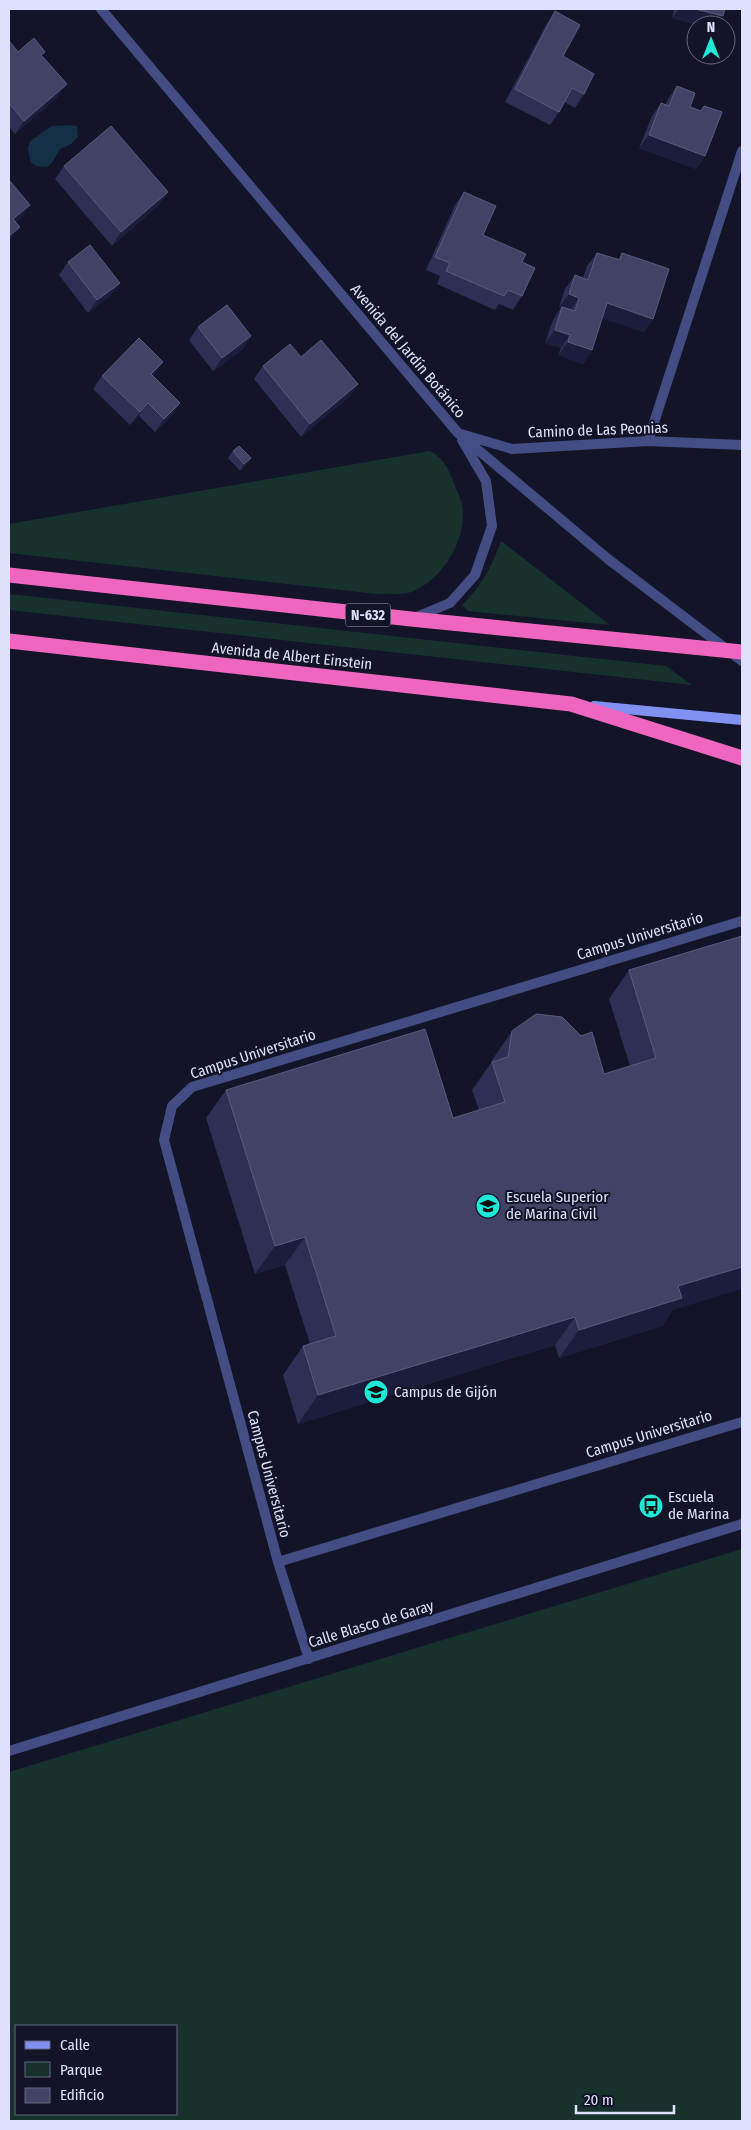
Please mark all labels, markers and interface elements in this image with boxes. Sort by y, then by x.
north arrow [686,15,736,65]
text: N [707,19,715,36]
street label: Avenida del Jardín Botánico [347,280,469,422]
street label: Camino de Las Peonias [528,419,668,441]
road number: N-632 [346,604,390,626]
street label: Avenida de Albert Einstein [211,639,373,673]
street label: Campus Universitario [575,908,705,964]
street label: Campus Universitario [188,1025,318,1083]
place label: Escuela Superior de Marina Civil [506,1188,609,1223]
school or university icon: Escuela Superior de Marina Civil [475,1193,501,1219]
school or university icon: Campus de Gijón [363,1379,389,1405]
place label: Campus de Gijón [394,1383,497,1401]
street label: Campus Universitario [584,1406,714,1462]
street label: Campus Universitario [243,1408,295,1540]
place label: Escuela de Marina [668,1488,729,1523]
bus stop icon: Escuela de Marina [638,1493,664,1519]
street label: Calle Blasco de Garay [306,1596,436,1652]
legend [15,2025,178,2115]
text: Calle [60,2036,90,2054]
text: Parque [60,2061,103,2079]
scale bar [576,2082,674,2114]
text: Edificio [60,2086,105,2104]
text: 20 m [584,2091,614,2109]

